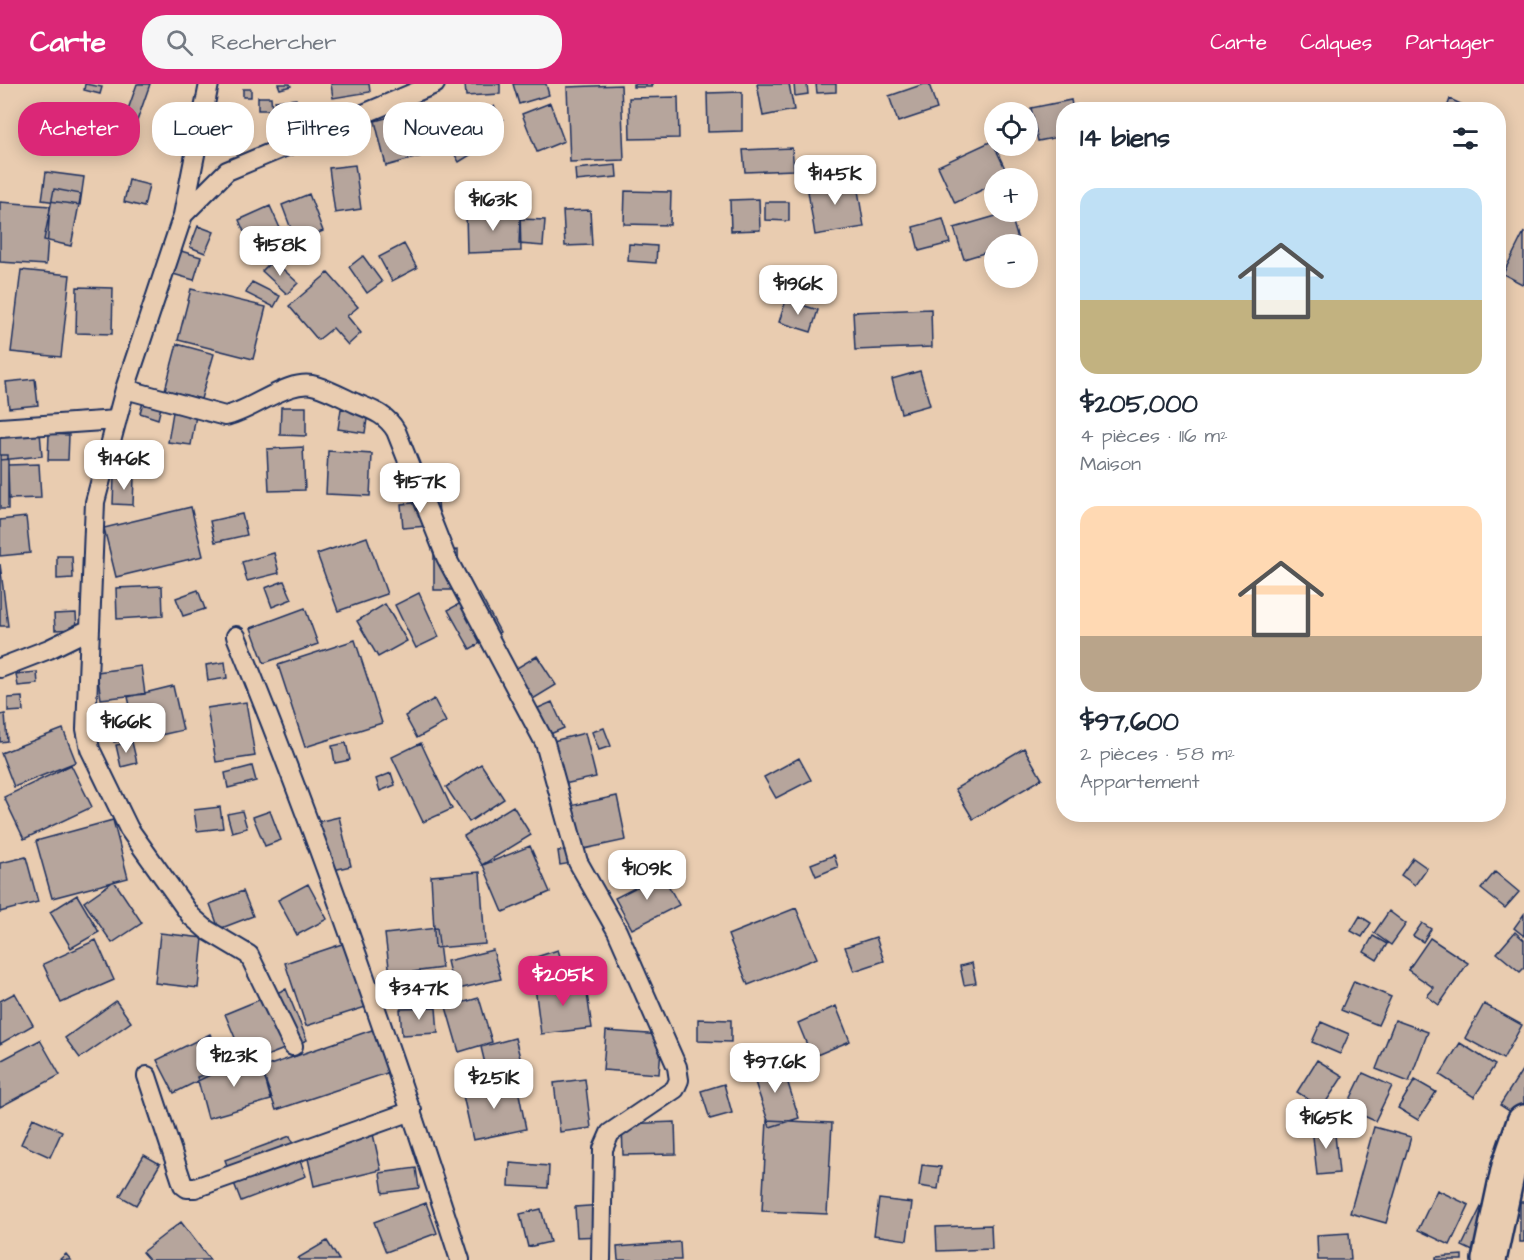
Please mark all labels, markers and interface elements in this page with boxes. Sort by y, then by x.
search box [142,15,562,69]
text: Carte [30,23,106,62]
icon: search [163,26,196,59]
text: Rechercher [211,27,336,58]
text: Carte [1210,28,1267,57]
text: Calques [1300,28,1372,57]
text: Partager [1405,28,1494,57]
chip: Acheter [18,102,140,156]
chip: Louer [152,102,254,156]
chip: Filtres [266,102,371,156]
chip: Nouveau [383,102,504,156]
map controls [984,102,1038,288]
button: locate [984,102,1038,156]
text: 14 biens [1080,120,1170,156]
icon: filters [1449,122,1482,155]
pin: $145K [793,155,877,206]
text: $145K [808,160,862,188]
button: + [984,168,1038,222]
pin: $163K [451,181,535,232]
text: $163K [469,186,517,214]
pin: $158K [238,226,322,277]
icon: home [1227,227,1335,335]
text: $158K [254,231,306,259]
button: − [984,234,1038,288]
pin: $196K [756,265,840,316]
text: $196K [773,270,823,298]
text: $205,000 [1080,386,1198,422]
text: 4 pièces · 116 m² [1080,422,1228,450]
pin: $146K [82,440,166,491]
text: $146K [98,445,150,473]
text: Maison [1080,450,1141,478]
pin: $157K [378,463,462,514]
text: $157K [394,468,446,496]
icon: home [1227,545,1335,653]
pin: $166K [84,703,168,754]
text: $97,600 [1080,704,1179,740]
text: $166K [101,708,151,736]
text: 2 pièces · 58 m² [1080,740,1235,768]
text: Appartement [1080,768,1200,796]
pin: $109K [605,850,689,901]
text: $109K [622,855,672,883]
pin: $205K [521,956,605,1007]
text: $205K [532,961,594,989]
pin: $347K [377,970,461,1021]
text: $347K [389,975,449,1003]
pin: $123K [192,1037,276,1088]
text: $123K [210,1042,258,1070]
pin: $97.6K [726,1043,824,1094]
text: $97.6K [744,1048,806,1076]
pin: $251K [452,1059,536,1110]
text: $251K [468,1064,520,1092]
pin: $165K [1284,1099,1368,1150]
text: $165K [1300,1104,1352,1132]

